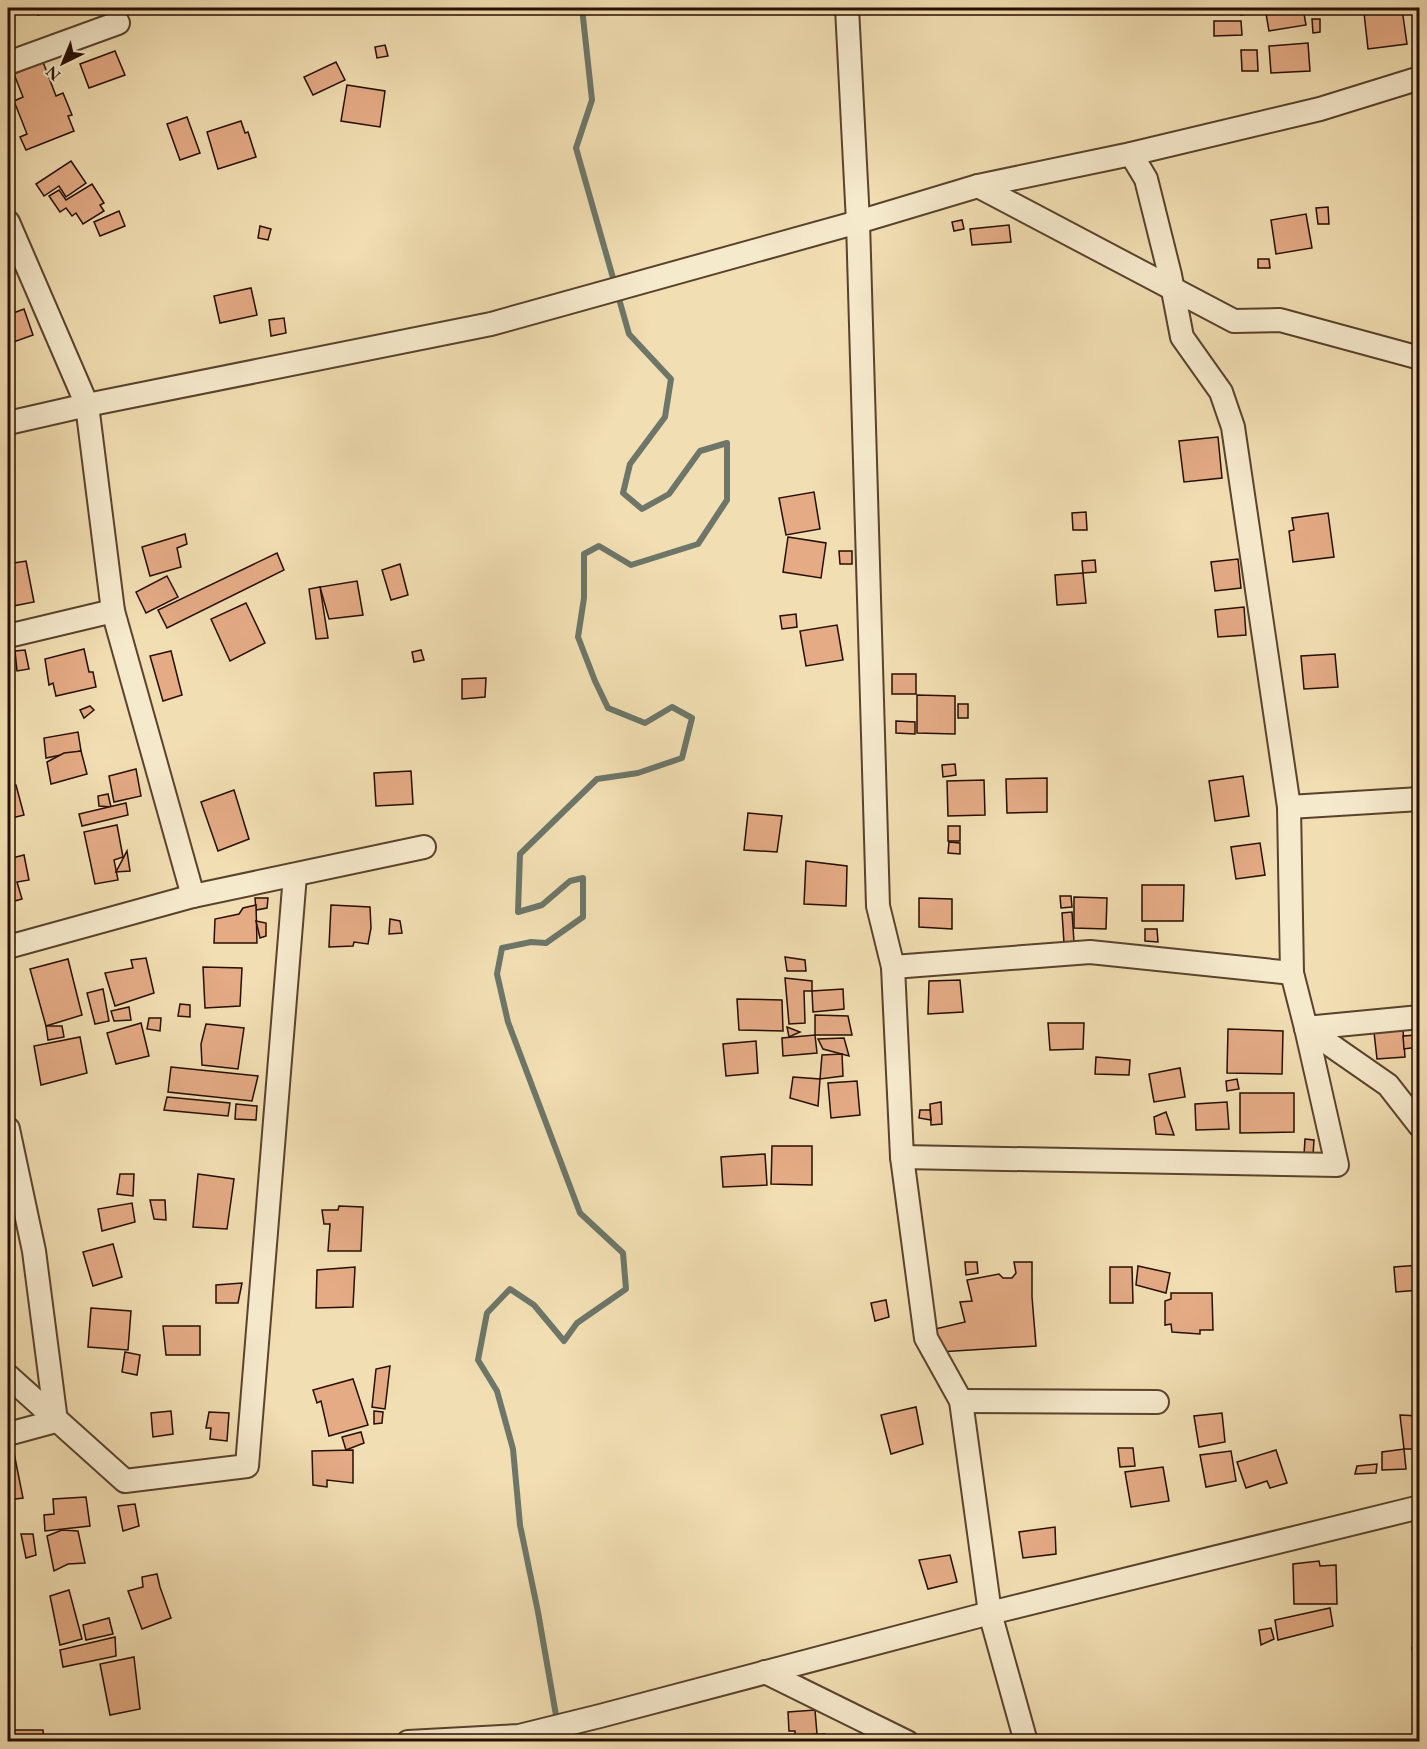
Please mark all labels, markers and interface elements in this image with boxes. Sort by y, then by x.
north arrow [33,33,93,93]
text: N [41,61,65,86]

